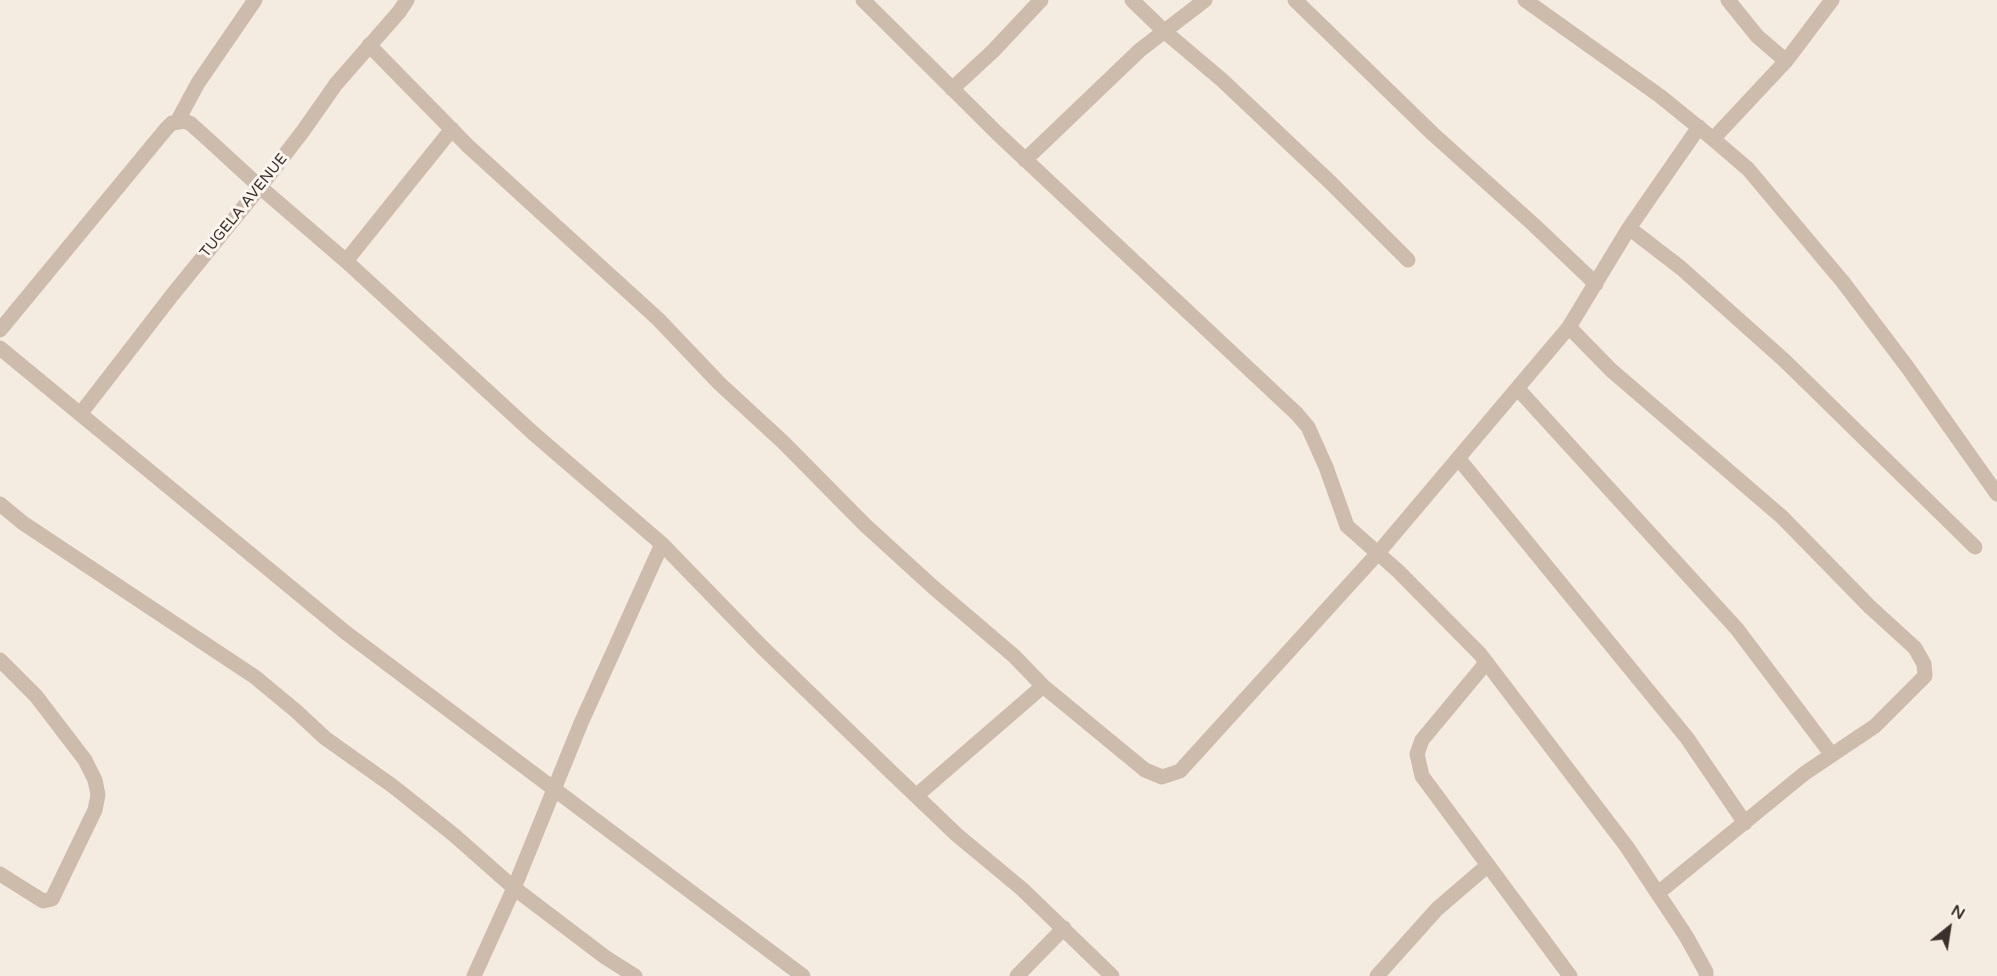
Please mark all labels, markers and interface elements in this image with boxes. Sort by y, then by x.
street label: TUGELA AVENUE [197,150,291,262]
north arrow [1919,898,1979,958]
text: N [1947,901,1969,924]

